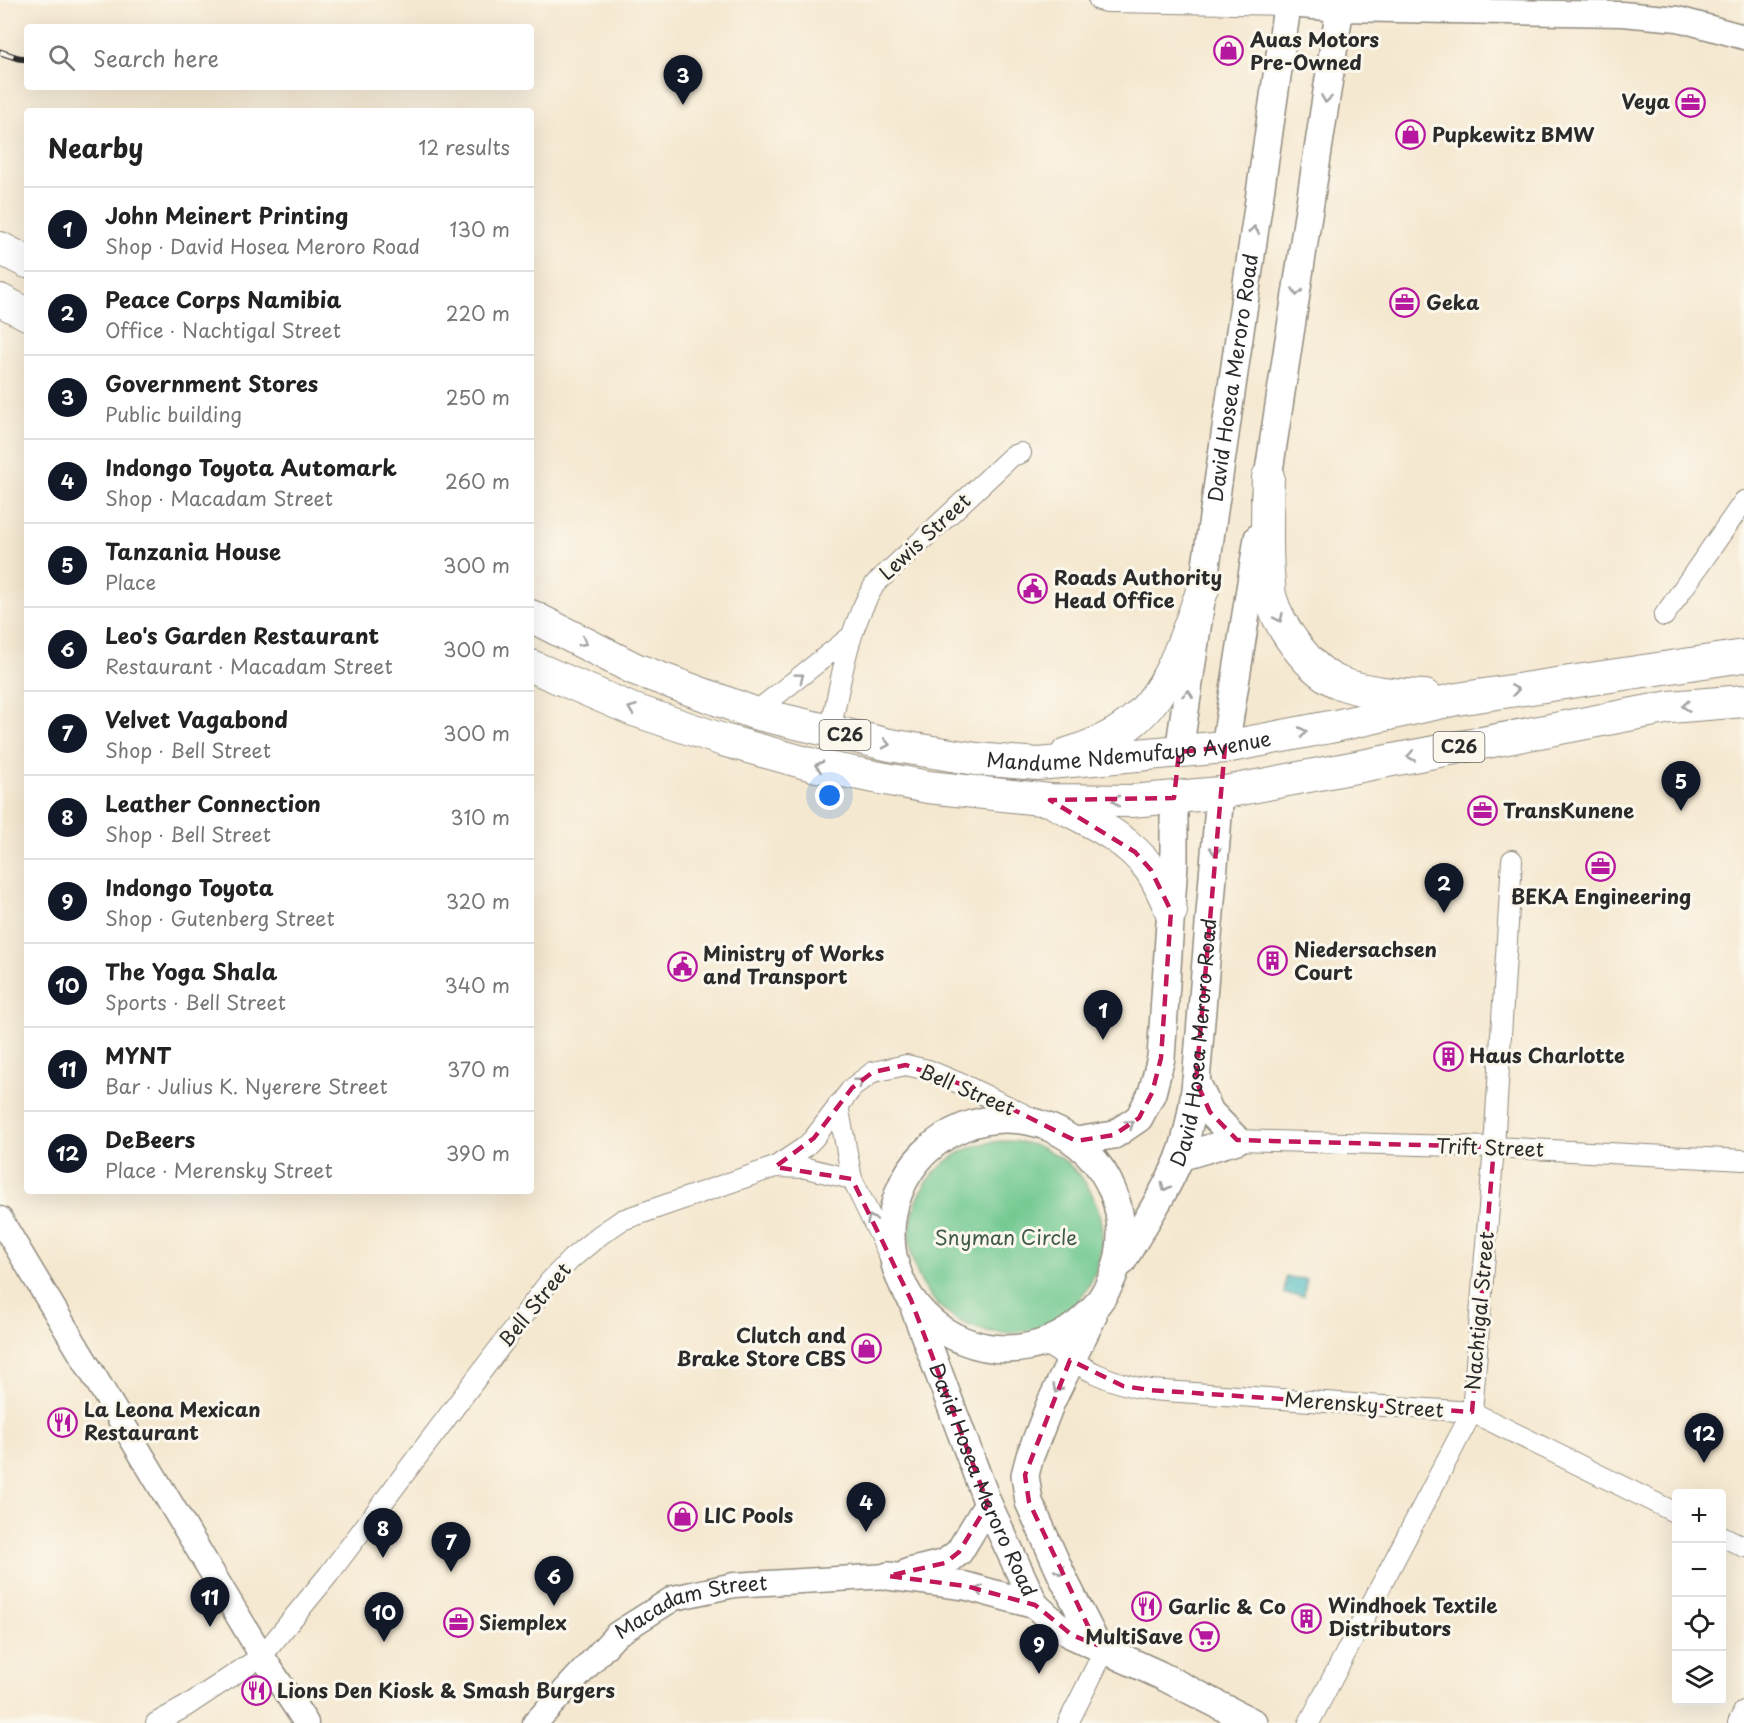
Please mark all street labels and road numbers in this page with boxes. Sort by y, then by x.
street label: David Hosea Meroro Road [1199,252,1265,504]
street label: Lewis Street [872,486,977,587]
road number: C26 [820,720,870,750]
street label: Mandume Ndemufayo Avenue [985,723,1273,778]
road number: C26 [1434,732,1484,762]
street label: David Hosea Meroro Road [1162,917,1224,1171]
street label: Bell Street [915,1056,1020,1123]
street label: Trift Street [1436,1130,1544,1164]
street label: Nachtigal Street [1457,1230,1501,1392]
street label: Bell Street [491,1256,578,1353]
street label: David Hosea Meroro Road [922,1358,1045,1601]
street label: Merensky Street [1283,1383,1445,1425]
street label: Macadam Street [608,1567,768,1646]

